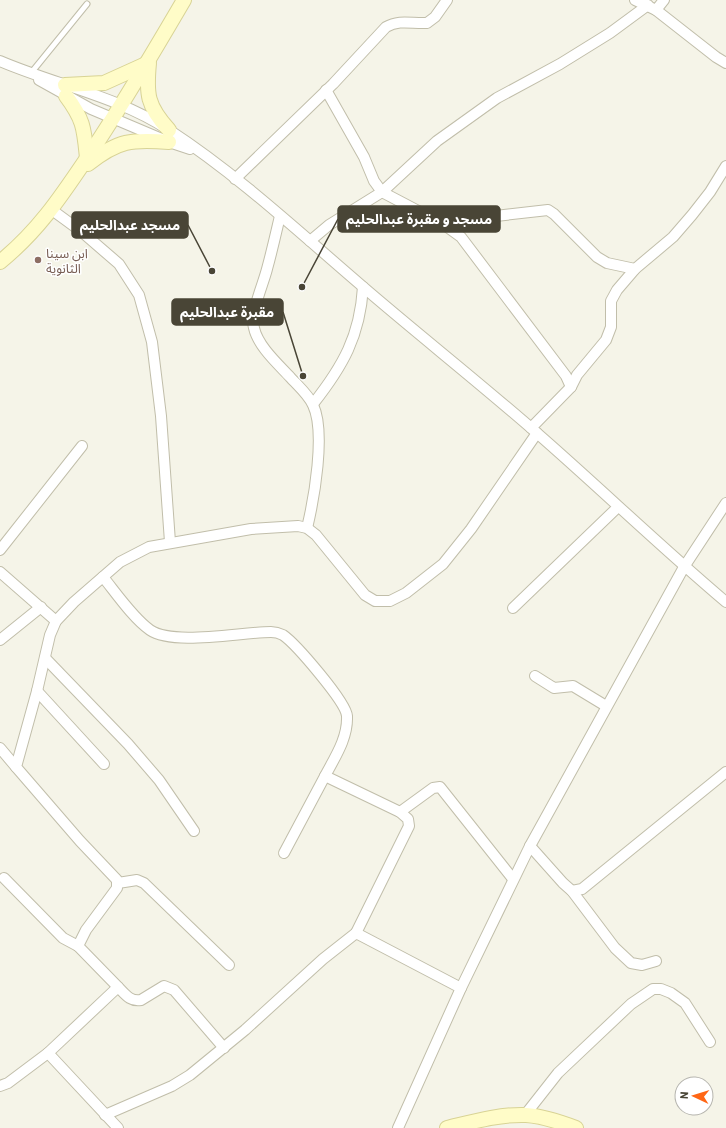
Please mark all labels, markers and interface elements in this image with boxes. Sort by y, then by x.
callout: مسجد و مقبرة عبدالحليم [338,206,500,232]
text: مسجد و مقبرة عبدالحليم [346,210,492,230]
callout: مسجد عبدالحليم [72,212,188,238]
text: مسجد عبدالحليم [80,216,180,236]
place label: ابن سينا الثانوية [46,245,88,276]
marker: ابن سينا الثانوية [33,255,43,265]
callout: مقبرة عبدالحليم [172,299,283,325]
text: مقبرة عبدالحليم [180,303,274,323]
north arrow [674,1076,714,1116]
text: N [677,1091,690,1099]

